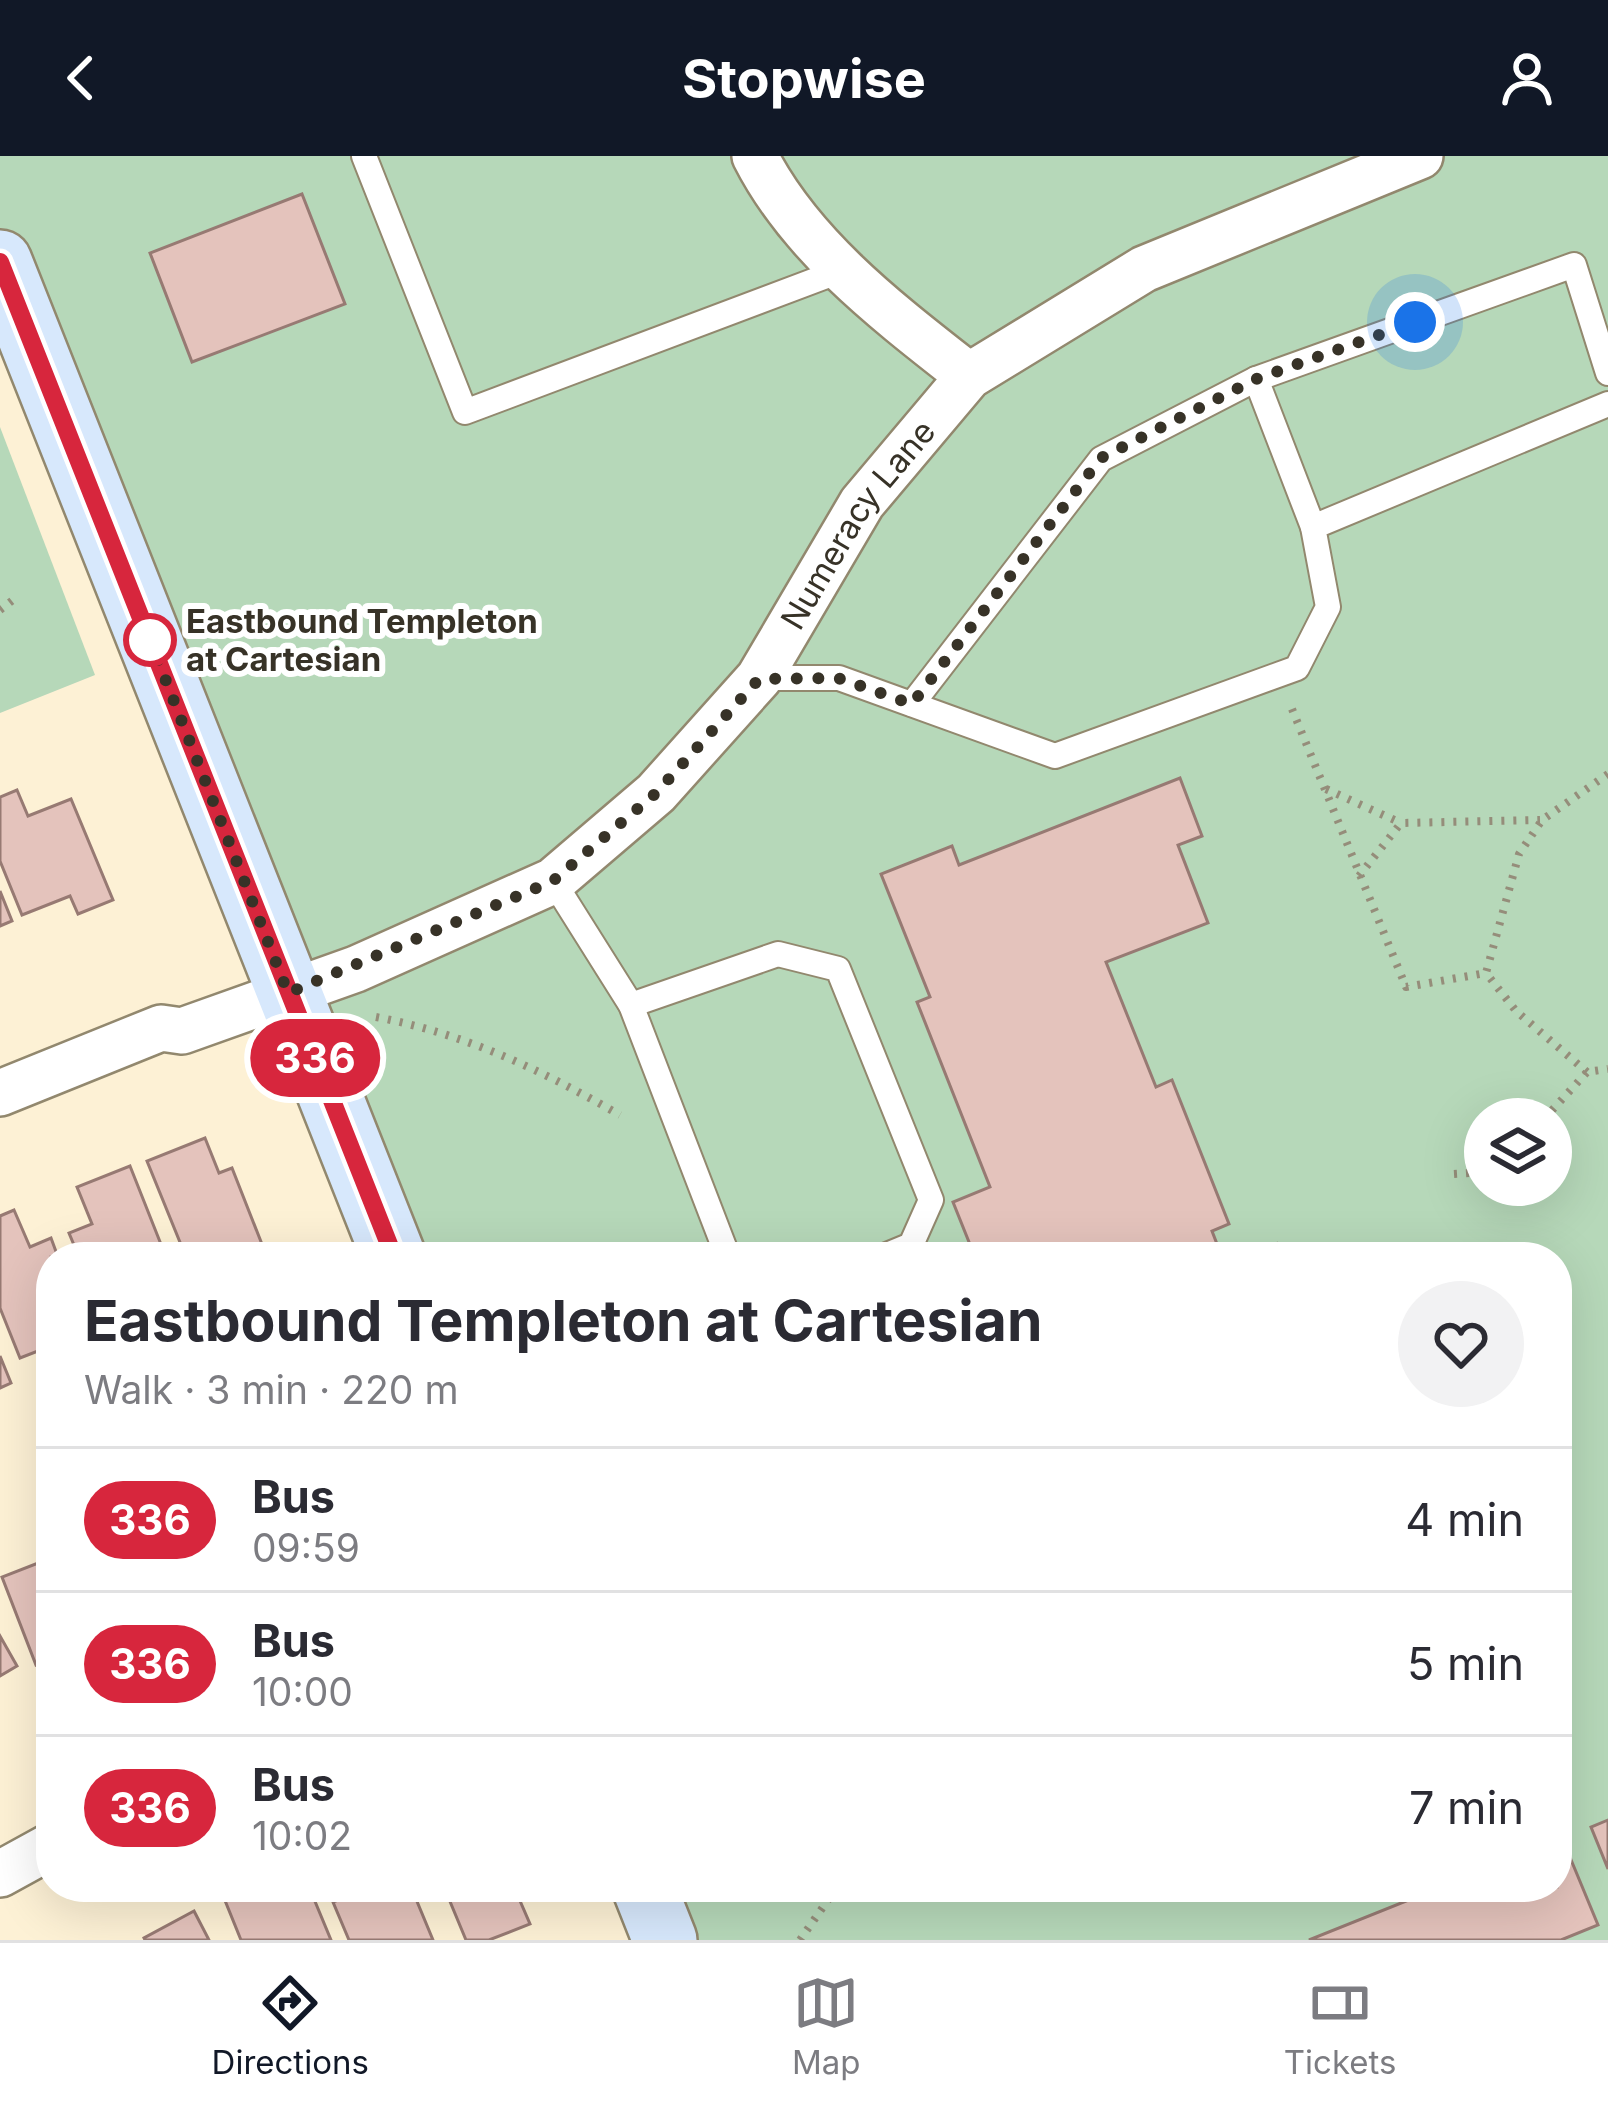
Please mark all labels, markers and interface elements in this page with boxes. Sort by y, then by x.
icon: back [48,45,114,111]
icon: person [1494,45,1560,111]
text: Stopwise [682,46,926,111]
your location [1385,292,1445,352]
street label: Numeracy Lane [772,412,943,636]
place label: Eastbound Templeton at Cartesian [186,601,538,679]
marker: Eastbound Templeton at Cartesian [125,615,175,665]
line badge: 336 [246,1019,384,1097]
text: 336 [274,1032,356,1083]
map controls [1464,1098,1572,1206]
button: layers [1464,1098,1572,1206]
button: heart [1398,1281,1524,1407]
text: Eastbound Templeton at Cartesian [84,1286,1042,1355]
text: Walk · 3 min · 220 m [84,1366,459,1413]
text: Bus [252,1469,335,1524]
text: 4 min [1405,1492,1524,1547]
text: 336 [109,1494,191,1545]
text: 09:59 [252,1524,360,1571]
text: Bus [252,1613,335,1668]
text: 5 min [1407,1636,1524,1691]
text: 336 [109,1638,191,1689]
text: 10:00 [252,1668,353,1715]
text: Bus [252,1757,335,1812]
text: 7 min [1409,1780,1524,1835]
text: 336 [109,1782,191,1833]
text: 10:02 [252,1812,352,1859]
tab: Directions [212,1970,369,2082]
tab: Map [792,1970,861,2082]
tab: Tickets [1284,1970,1396,2082]

